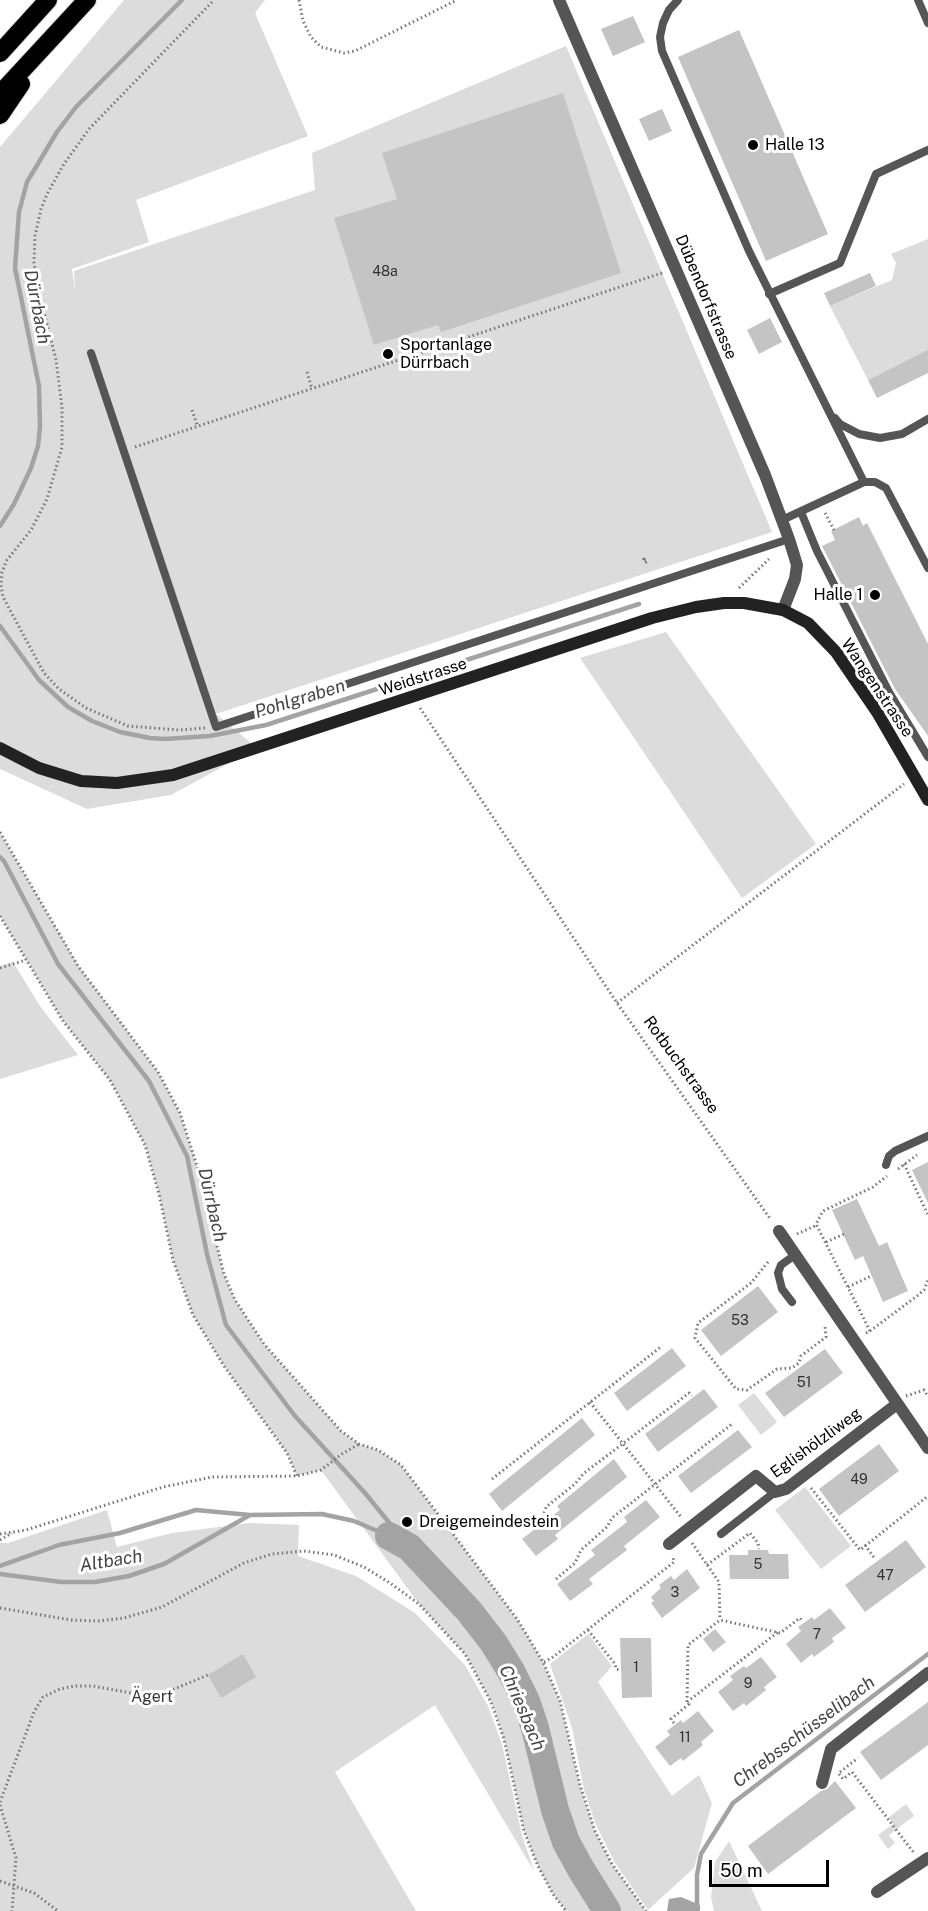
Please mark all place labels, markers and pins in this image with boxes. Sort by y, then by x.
place label: Halle 13 [765,135,825,155]
marker: Halle 13 [746,138,760,152]
place label: Sportanlage Dürrbach [400,335,492,373]
marker: Sportanlage Dürrbach [381,347,395,361]
place label: Halle 1 [813,585,863,605]
marker: Halle 1 [868,588,882,602]
place label: Dreigemeindestein [419,1512,559,1532]
marker: Dreigemeindestein [400,1515,414,1529]

